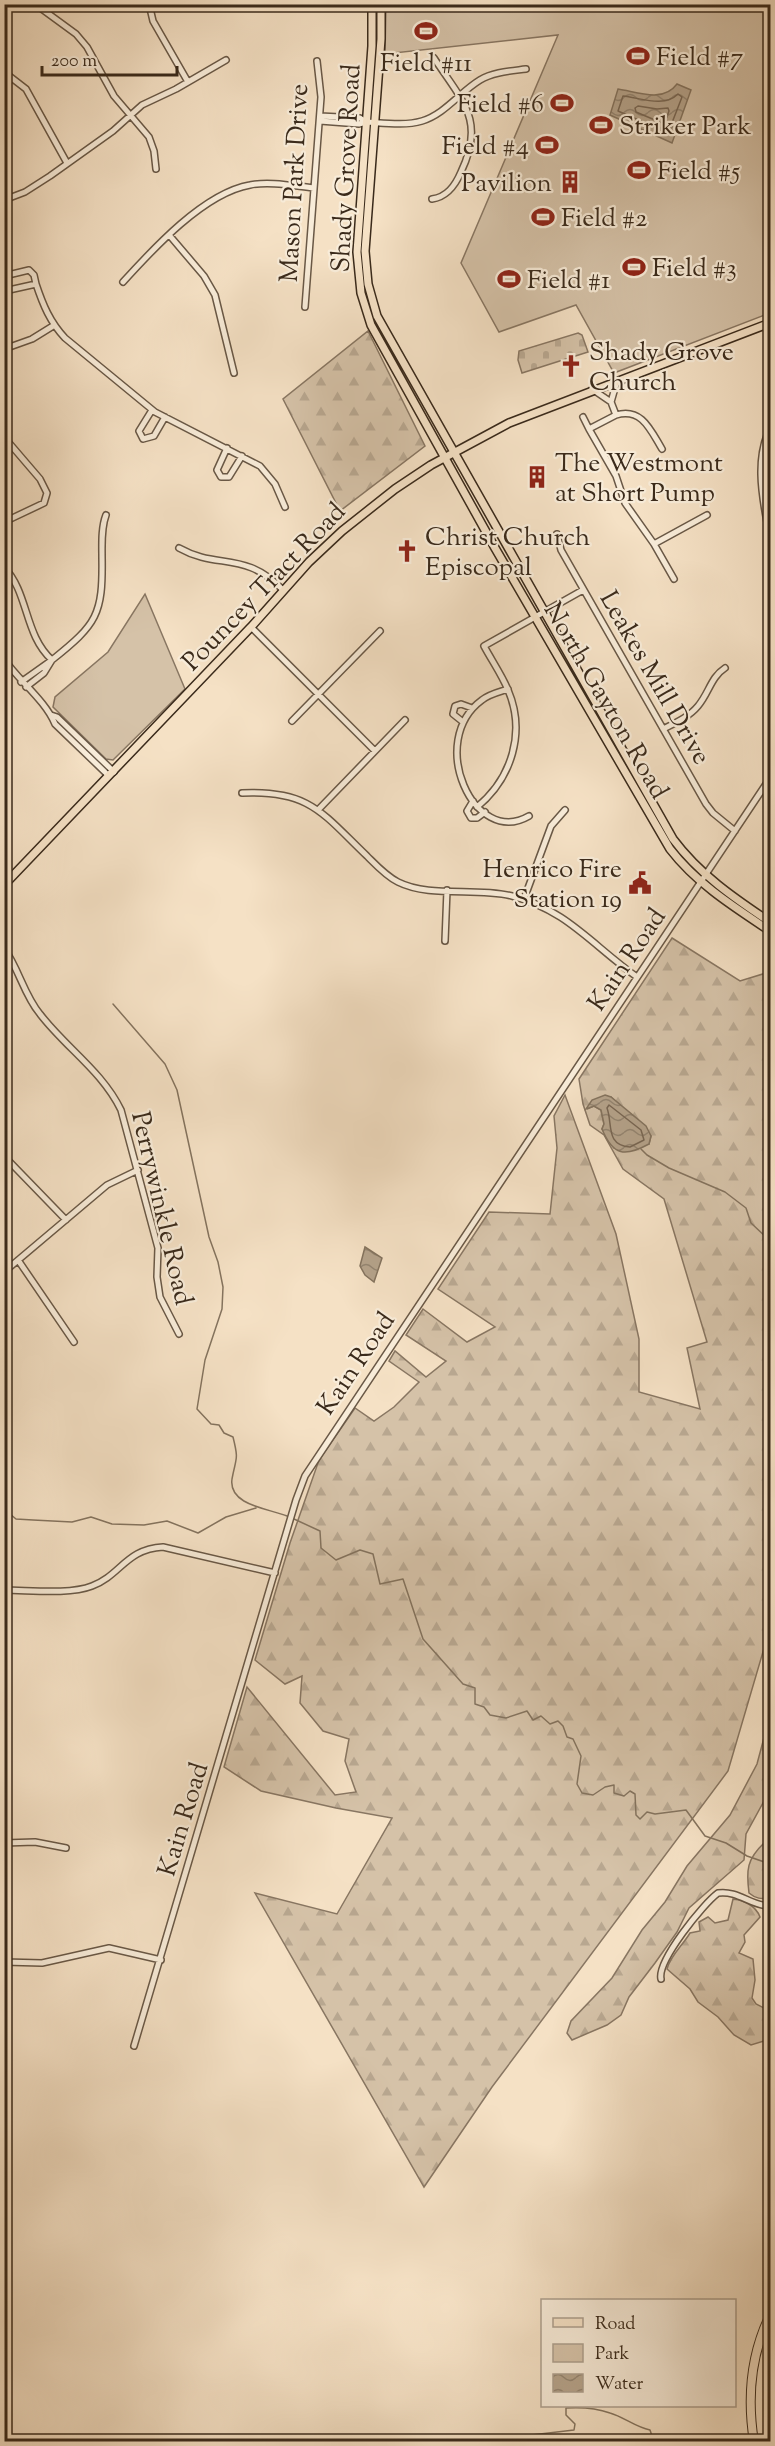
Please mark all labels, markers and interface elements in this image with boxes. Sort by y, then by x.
sports icon: Field #11 [413,18,439,44]
scale bar [42,39,177,77]
place label: Field #7 [656,40,743,77]
sports icon: Field #7 [625,43,651,69]
place label: Field #11 [380,46,472,83]
text: 200 m [51,49,97,75]
street label: Shady Grove Road [324,63,371,273]
street label: Mason Park Drive [272,83,319,283]
place label: Field #6 [457,87,544,124]
sports icon: Field #6 [549,90,575,116]
place label: Striker Park [619,109,751,146]
sports icon: Striker Park [588,112,614,138]
place label: Field #4 [442,129,529,166]
sports icon: Field #4 [534,132,560,158]
place label: Field #5 [657,154,740,191]
sports icon: Field #5 [626,157,652,183]
place label: Pavilion [461,166,552,203]
building icon: Pavilion [557,169,583,195]
place label: Field #2 [561,201,648,238]
sports icon: Field #2 [530,204,556,230]
place label: Field #3 [652,251,737,288]
sports icon: Field #3 [621,254,647,280]
place label: Field #1 [527,263,610,300]
sports icon: Field #1 [496,266,522,292]
place label: Shady Grove Church [589,335,734,402]
church icon: Shady Grove Church [558,353,584,379]
place label: The Westmont at Short Pump [555,446,723,513]
building icon: The Westmont at Short Pump [524,464,550,490]
street label: Pouncey Tract Road [174,495,355,680]
place label: Christ Church Episcopal [425,520,590,587]
church icon: Christ Church Episcopal [394,538,420,564]
street label: Leakes Mill Drive [589,584,719,772]
street label: North Gayton Road [533,596,677,807]
place label: Henrico Fire Station 19 [483,852,622,919]
public building icon: Henrico Fire Station 19 [627,870,653,896]
street label: Kain Road [580,901,676,1019]
street label: Perrywinkle Road [120,1108,201,1309]
street label: Kain Road [309,1305,405,1423]
street label: Kain Road [150,1758,219,1881]
legend [541,2299,736,2407]
text: Road [595,2312,635,2338]
text: Park [595,2342,630,2368]
text: Water [595,2372,644,2398]

